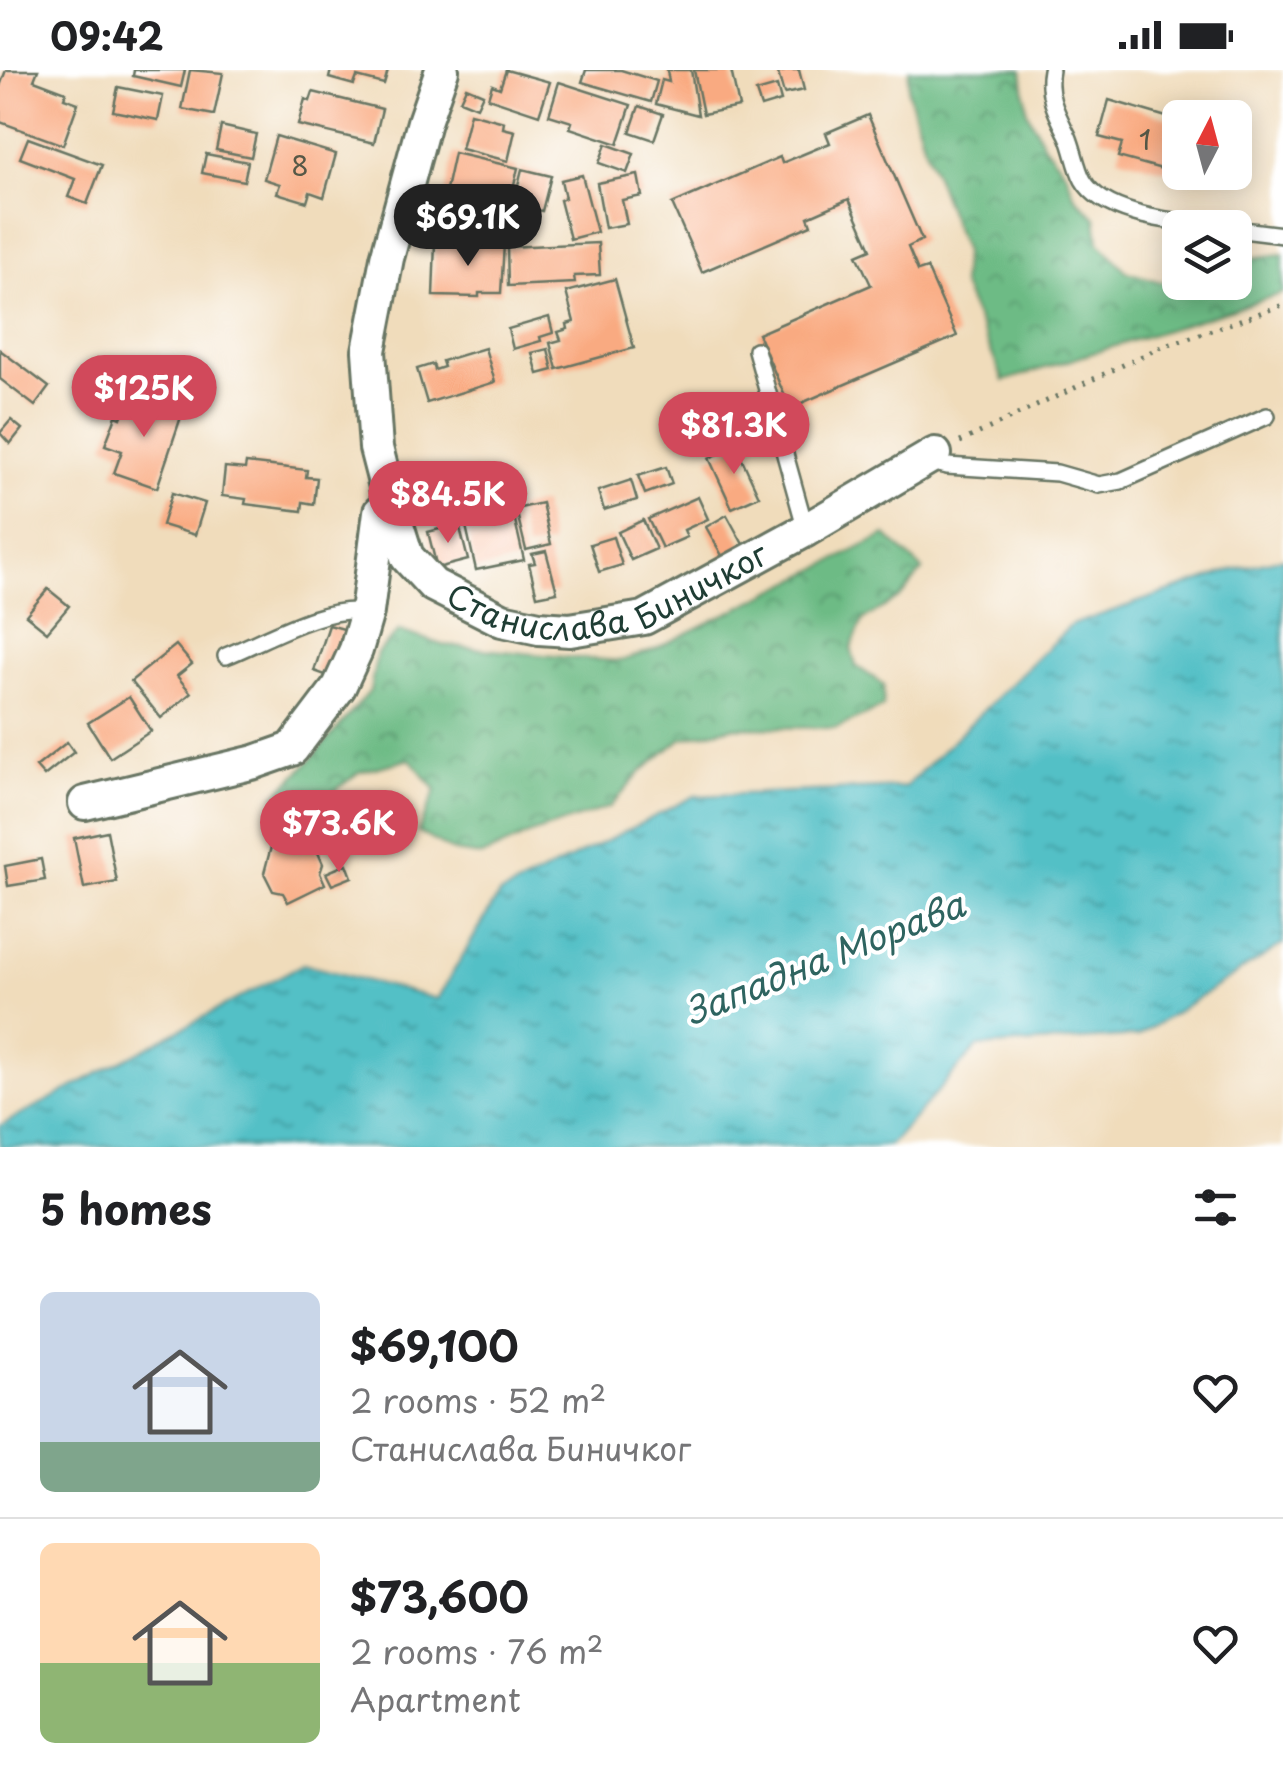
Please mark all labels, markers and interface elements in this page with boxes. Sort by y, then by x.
text: 09:42 [50,7,164,64]
north arrow [1162,100,1252,190]
map controls [1162,100,1252,300]
house number: 1 [1139,117,1151,160]
house number: 8 [291,143,309,186]
pin: $69.1K [387,184,549,269]
text: $69.1K [416,192,520,240]
button: layers [1162,210,1252,300]
pin: $125K [74,355,214,440]
text: $125K [94,363,194,411]
pin: $81.3K [653,392,815,477]
text: $81.3K [680,400,788,448]
pin: $84.5K [367,461,529,546]
text: $84.5K [390,469,506,517]
street label: Станислава Биничког [439,529,776,652]
pin: $73.6K [258,790,420,875]
text: $73.6K [282,798,396,846]
water label: Западна Морава [676,876,973,1037]
text: 5 homes [40,1176,212,1239]
icon: filters [1188,1180,1243,1235]
text: $69,100 [350,1313,519,1376]
icon: home [120,1332,240,1452]
icon: heart [1188,1365,1243,1420]
text: 2 rooms · 52 m² [350,1376,606,1424]
text: Станислава Биничког [350,1424,691,1472]
text: $73,600 [350,1564,529,1627]
icon: home [120,1583,240,1703]
icon: heart [1188,1616,1243,1671]
text: 2 rooms · 76 m² [350,1627,604,1675]
text: Apartment [350,1675,521,1723]

